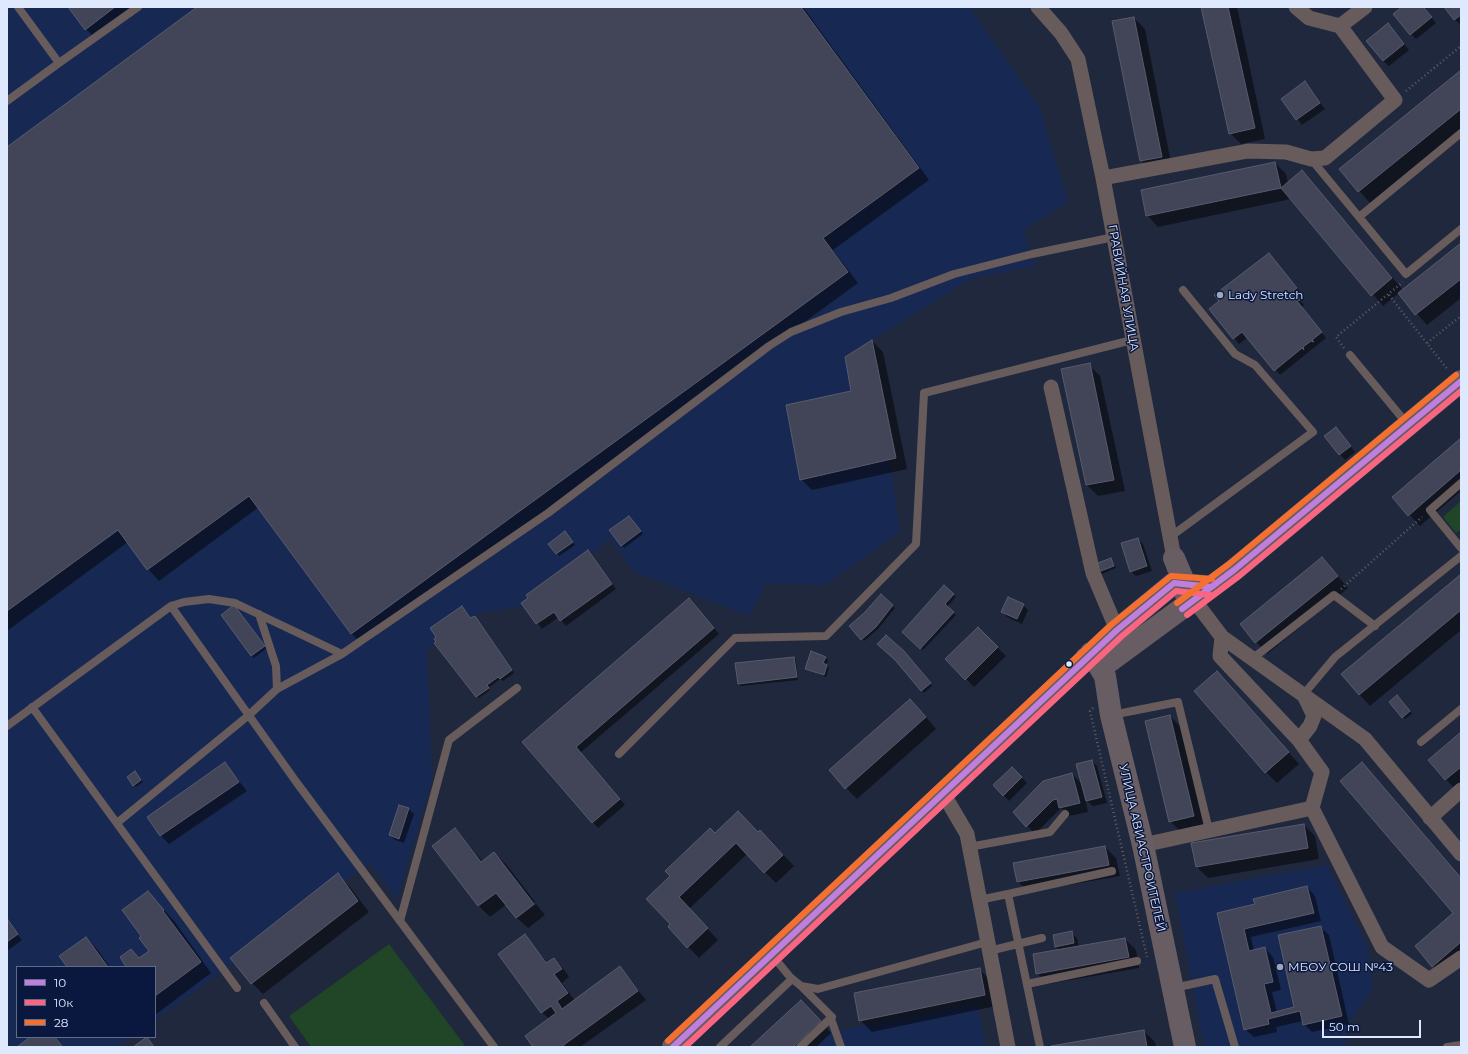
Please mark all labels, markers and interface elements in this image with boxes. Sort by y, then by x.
street label: ГРАВИЙНАЯ УЛИЦА [1105,223,1141,353]
place label: Lady Stretch [1228,288,1303,302]
marker: Lady Stretch [1215,290,1225,300]
unlabelled marker [1064,659,1074,669]
street label: УЛИЦА АВИАСТРОИТЕЛЕЙ [1116,763,1168,933]
place label: МБОУ СОШ №43 [1288,960,1393,974]
marker: МБОУ СОШ №43 [1275,962,1285,972]
legend [16,966,156,1038]
text: 10 [54,975,66,990]
text: 10к [54,995,73,1010]
scale bar [1324,1012,1423,1038]
text: 28 [54,1015,68,1030]
text: 50 m [1329,1019,1360,1034]

